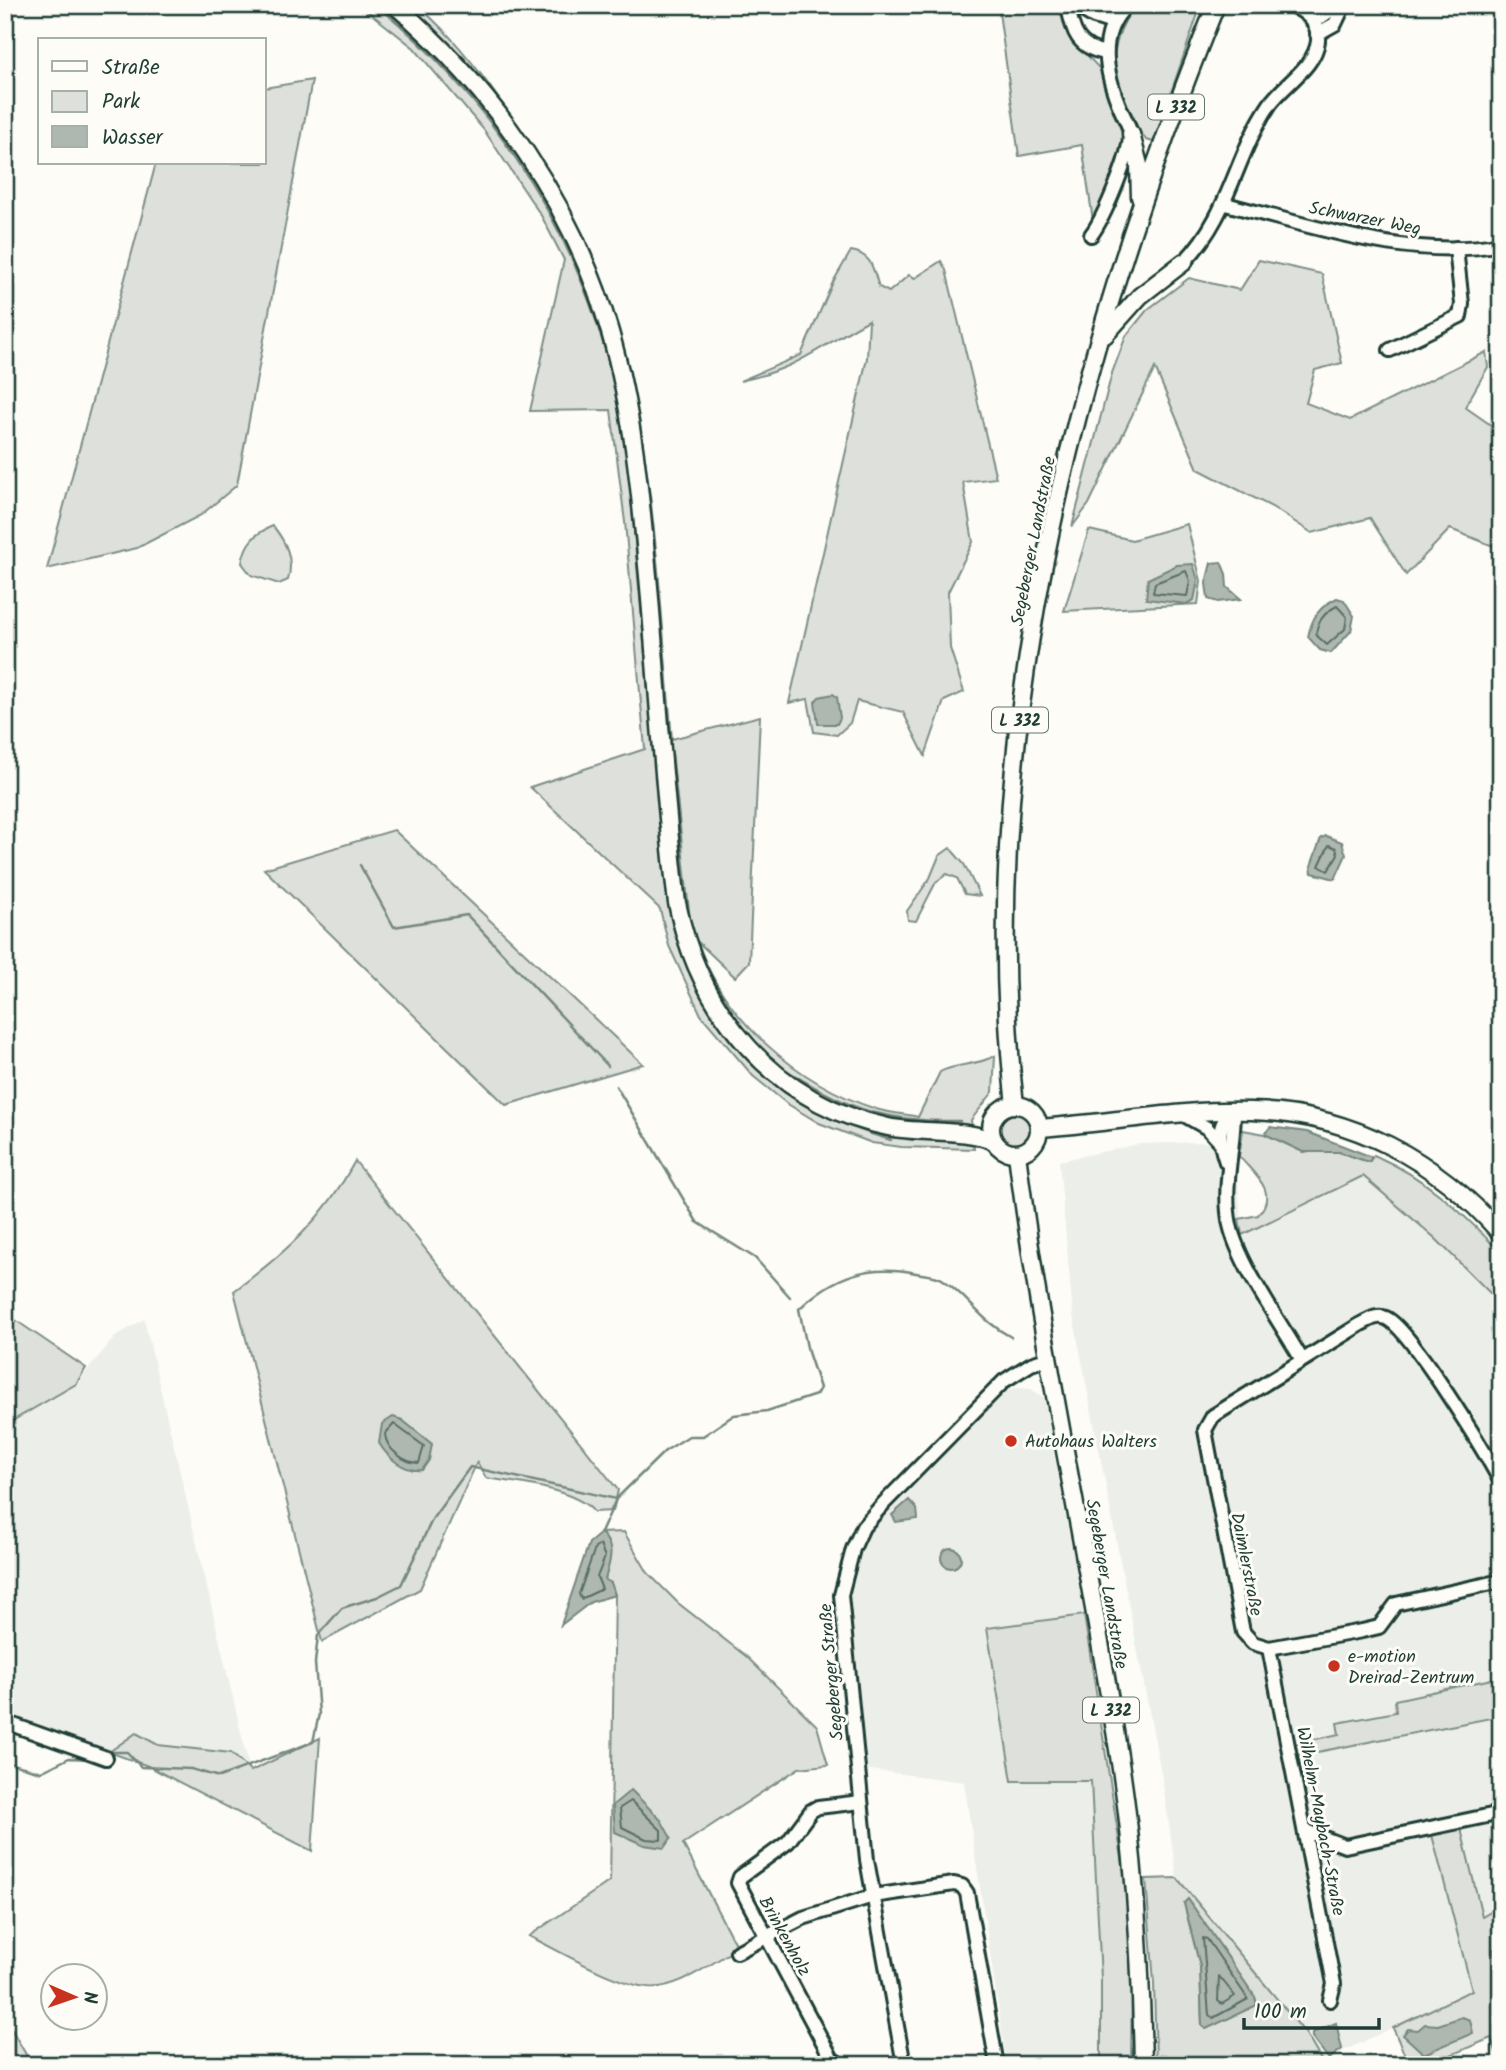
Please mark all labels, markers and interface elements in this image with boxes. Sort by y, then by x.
legend [38,38,266,164]
text: Straße [102,52,160,85]
text: Park [102,86,140,119]
road number: L 332 [1148,94,1204,120]
text: Wasser [102,122,164,155]
street label: Schwarzer Weg [1306,194,1423,245]
street label: Segeberger Landstraße [1004,454,1065,629]
road number: L 332 [992,708,1048,733]
place label: Autohaus Walters [1025,1428,1157,1457]
marker: Autohaus Walters [1003,1433,1019,1449]
street label: Segeberger Landstraße [1076,1497,1135,1672]
street label: Daimlerstraße [1221,1510,1270,1618]
street label: Segeberger Straße [812,1602,853,1741]
place label: e-motion Dreirad-Zentrum [1348,1643,1474,1693]
marker: e-motion Dreirad-Zentrum [1326,1658,1342,1674]
road number: L 332 [1083,1698,1139,1722]
street label: Wilhelm-Maybach-Straße [1287,1724,1352,1918]
street label: Brinkenholz [750,1891,818,1982]
north arrow [38,1962,108,2032]
scale bar [1244,1986,1378,2030]
text: N [74,1991,104,2004]
text: 100 m [1254,1996,1307,2029]

